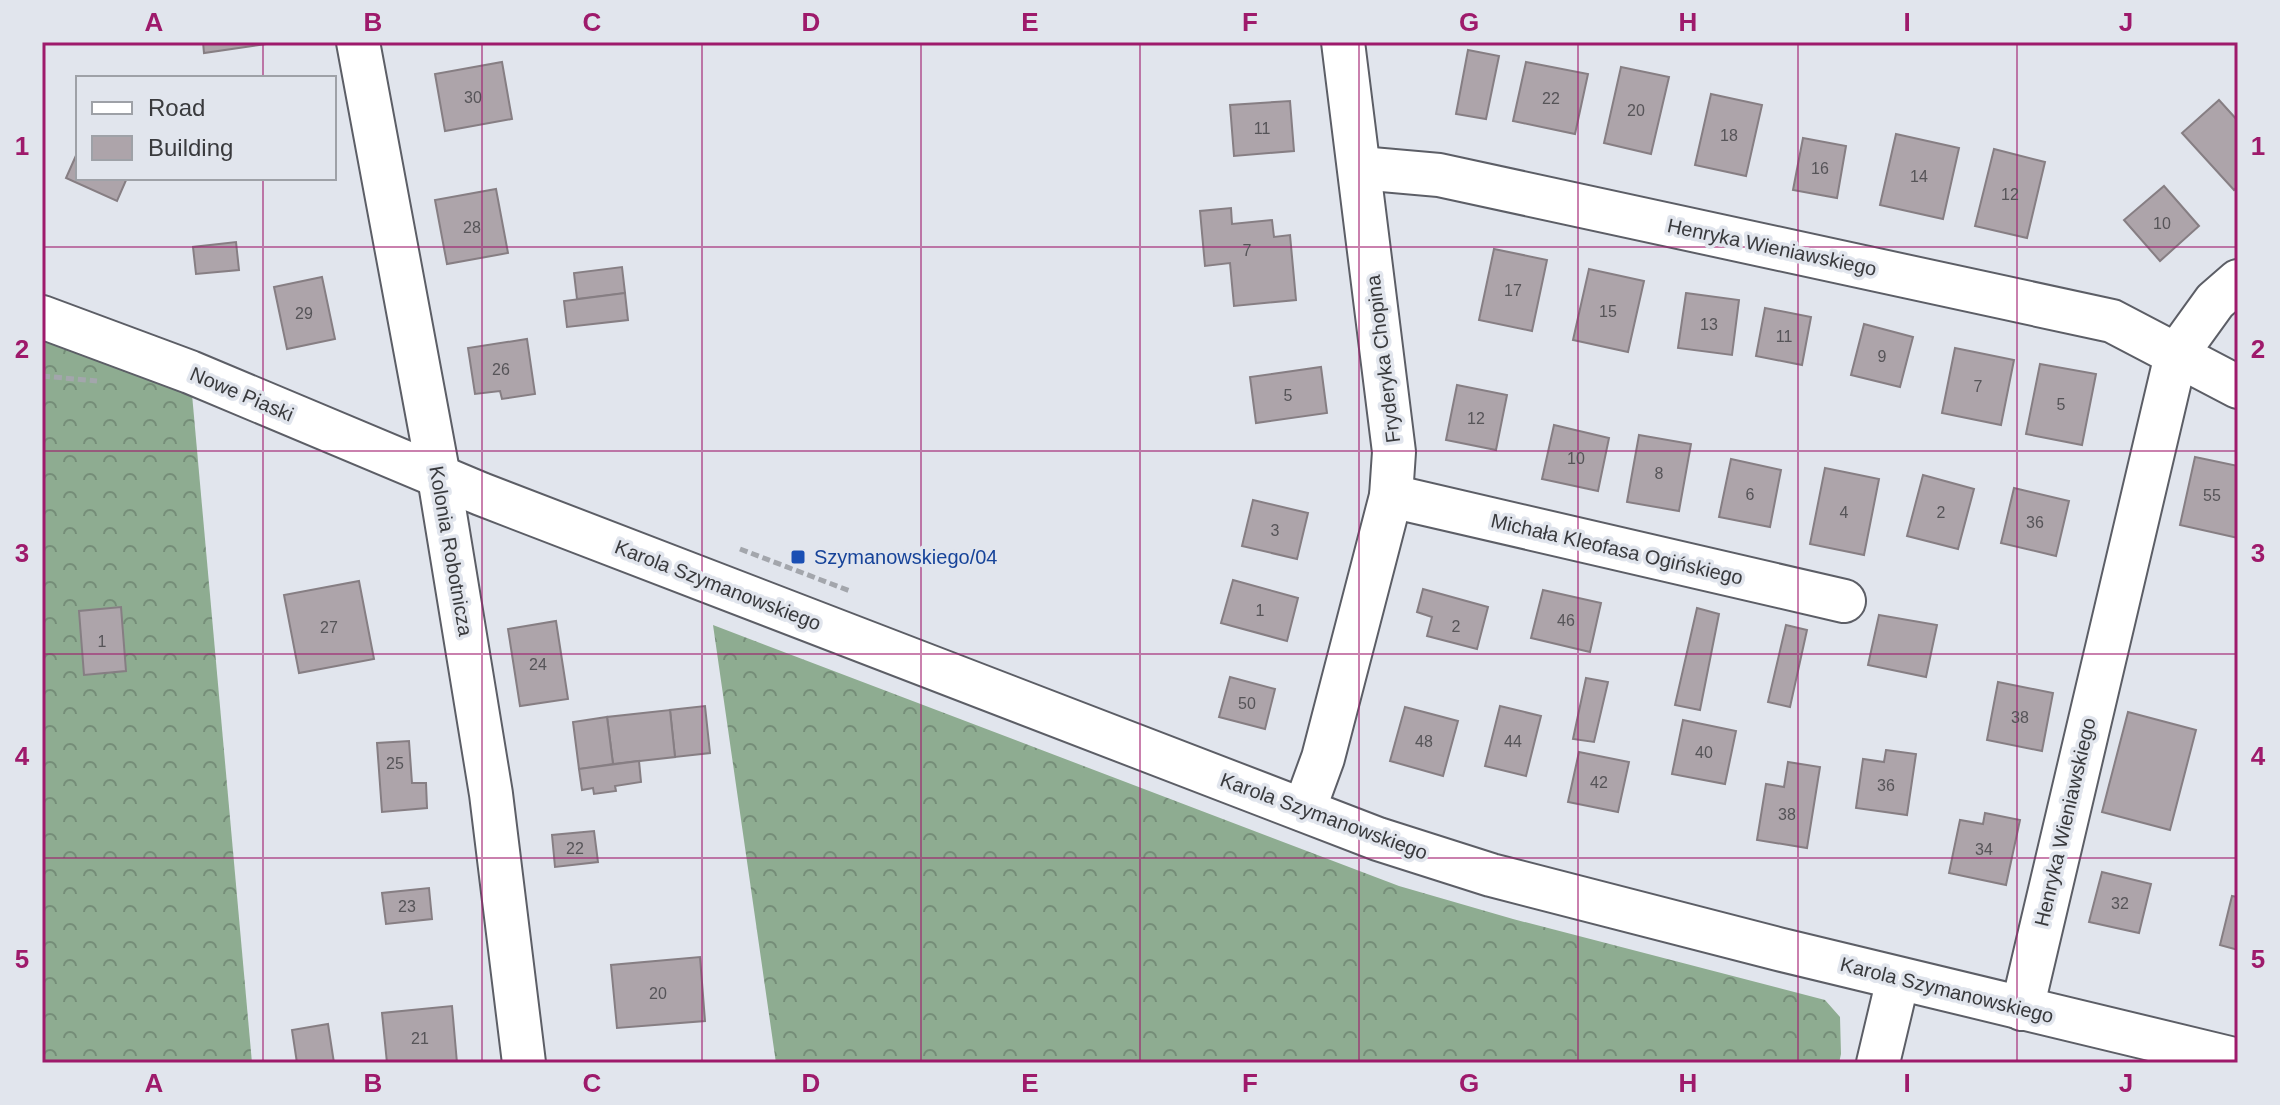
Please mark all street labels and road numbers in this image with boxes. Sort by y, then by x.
street label: Henryka Wieniawskiego [1665,214,1879,280]
street label: Fryderyka Chopina [1362,273,1404,444]
street label: Nowe Piaski [187,362,297,426]
street label: Kolonia Robotnicza [425,464,477,639]
street label: Michała Kleofasa Ogińskiego [1489,509,1745,589]
street label: Karola Szymanowskiego [612,535,824,635]
street label: Henryka Wieniawskiego [2030,716,2100,928]
street label: Karola Szymanowskiego [1217,768,1431,864]
street label: Karola Szymanowskiego [1838,953,2056,1027]

